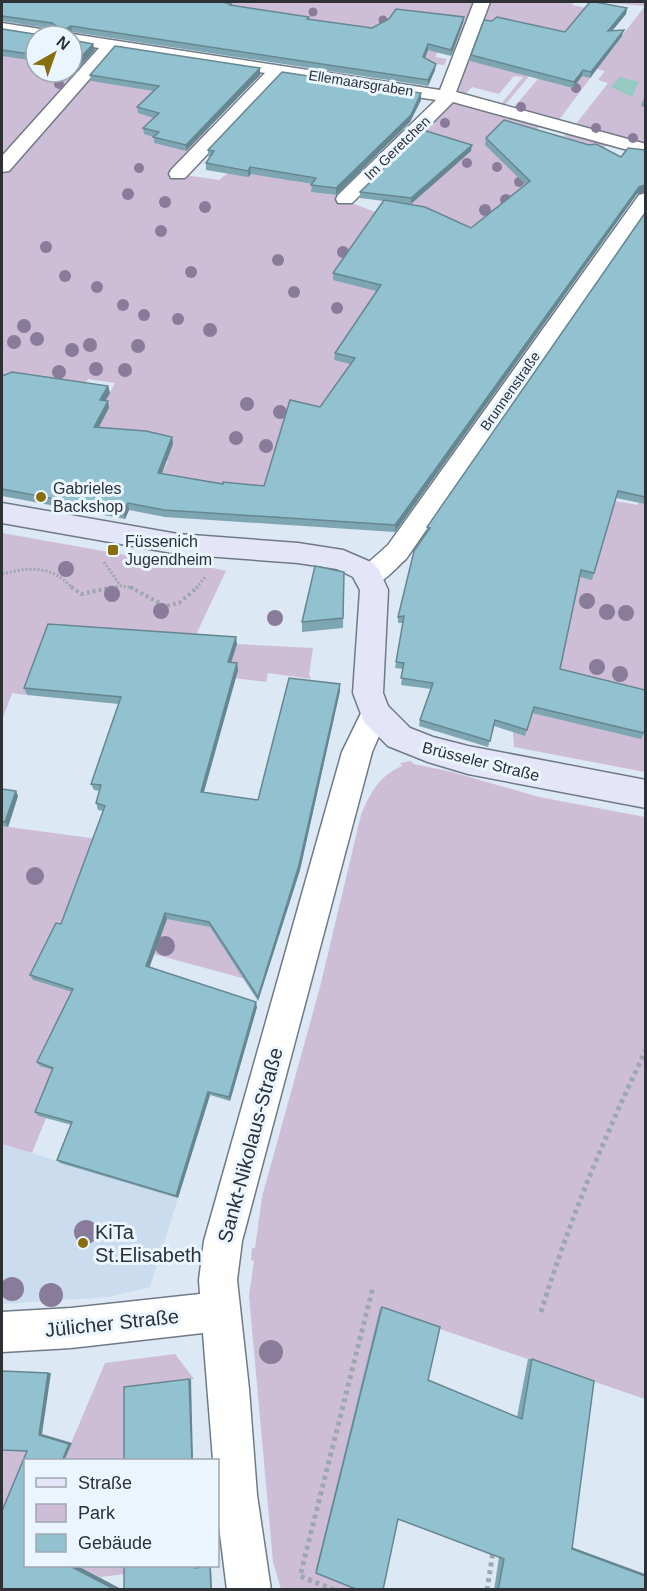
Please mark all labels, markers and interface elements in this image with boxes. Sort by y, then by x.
north arrow [24,24,84,84]
text: N [53,33,73,53]
street label: Ellemaarsgraben [307,67,415,99]
street label: Im Geretchen [361,113,433,183]
street label: Brunnenstraße [477,348,543,434]
place label: Gabrieles Backshop [53,480,123,515]
marker: Gabrieles Backshop [34,490,48,504]
place label: Füssenich Jugendheim [125,533,212,568]
marker: Füssenich Jugendheim [106,543,120,557]
street label: Brüsseler Straße [421,739,541,784]
street label: Sankt-Nikolaus-Straße [213,1045,287,1245]
place label: KiTa St.Elisabeth [95,1221,202,1266]
marker: KiTa St.Elisabeth [76,1236,90,1250]
street label: Jülicher Straße [44,1305,180,1341]
legend [24,1459,219,1567]
text: Straße [78,1473,132,1493]
text: Park [78,1503,116,1523]
text: Gebäude [78,1533,152,1553]

